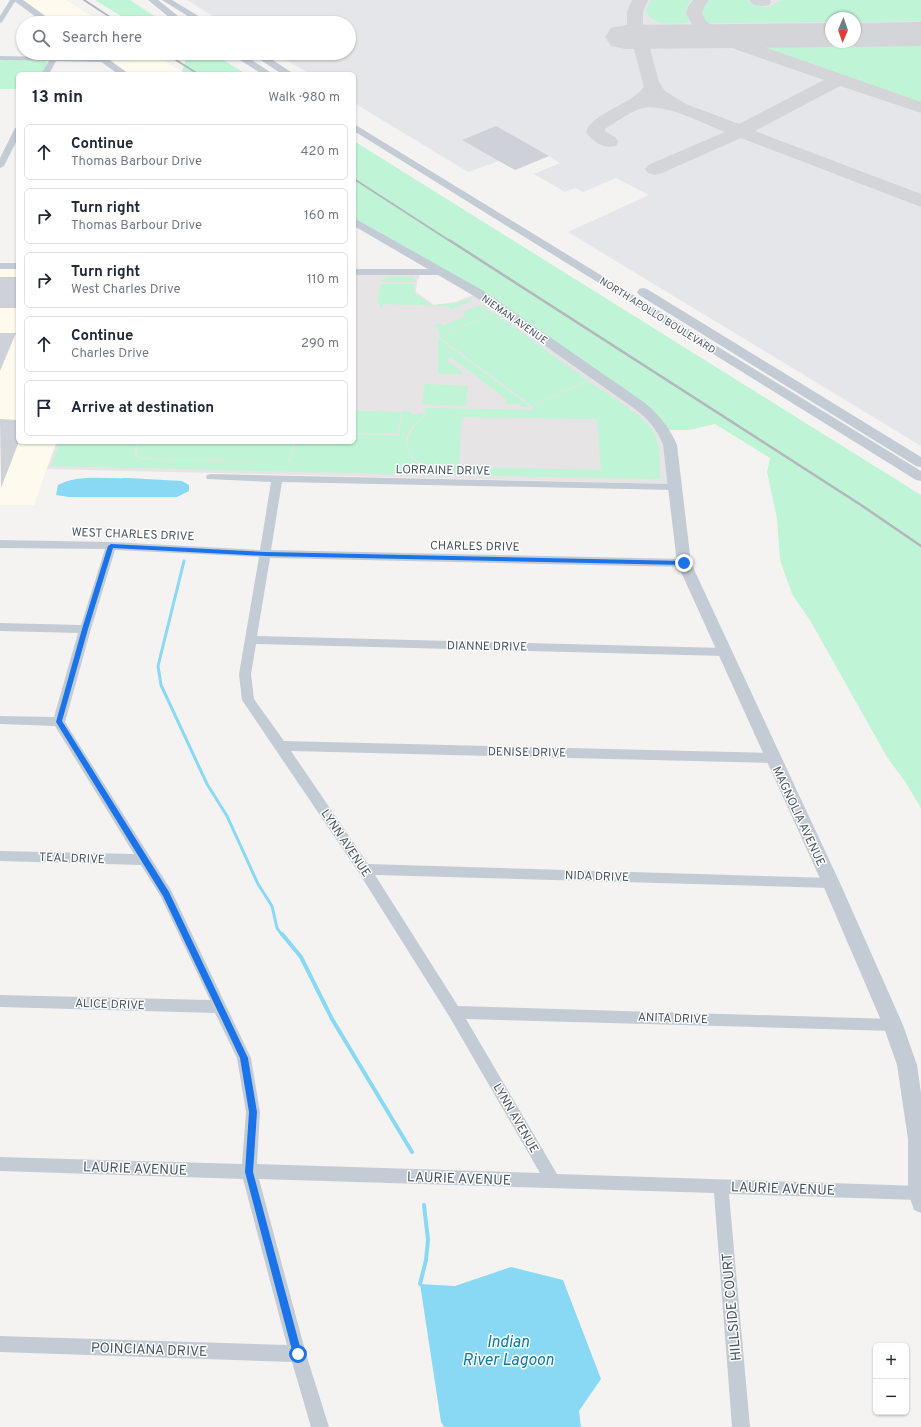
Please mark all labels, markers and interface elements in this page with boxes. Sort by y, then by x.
north arrow [825,12,861,48]
search box [16,16,356,60]
icon: search [30,27,52,49]
text: Search here [62,29,142,48]
text: 13 min [32,87,83,109]
text: Walk · 980 m [268,90,340,106]
text: Continue [71,135,133,154]
icon: ahead [33,141,55,163]
text: 420 m [301,144,339,160]
text: Thomas Barbour Drive [71,154,202,170]
text: Turn right [71,199,140,218]
icon: right [33,205,55,227]
text: 160 m [304,208,339,224]
text: Thomas Barbour Drive [71,218,202,234]
text: Turn right [71,263,140,282]
icon: right [33,269,55,291]
text: 110 m [307,272,339,288]
street label: NORTH APOLLO BOULEVARD [597,275,718,357]
text: West Charles Drive [71,282,180,298]
street label: NIEMAN AVENUE [479,293,550,348]
text: Continue [71,327,133,346]
icon: ahead [33,333,55,355]
text: 290 m [301,336,339,352]
text: Charles Drive [71,346,149,362]
icon: arrive [33,397,55,419]
text: Arrive at destination [71,399,214,418]
street label: LORRAINE DRIVE [395,462,491,480]
street label: WEST CHARLES DRIVE [71,525,195,545]
street label: CHARLES DRIVE [430,538,520,556]
route end [675,554,693,572]
street label: DIANNE DRIVE [447,638,527,656]
street label: DENISE DRIVE [488,744,566,762]
street label: MAGNOLIA AVENUE [768,764,828,869]
street label: LYNN AVENUE [317,807,374,880]
street label: TEAL DRIVE [39,850,105,868]
street label: NIDA DRIVE [565,868,629,886]
street label: ALICE DRIVE [75,996,145,1014]
street label: ANITA DRIVE [638,1010,708,1028]
street label: LYNN AVENUE [489,1081,542,1156]
street label: LAURIE AVENUE [83,1159,187,1180]
street label: LAURIE AVENUE [407,1169,511,1190]
street label: LAURIE AVENUE [731,1179,835,1200]
street label: HILLSIDE COURT [719,1252,746,1362]
water label: Indian River Lagoon [462,1333,554,1371]
street label: POINCIANA DRIVE [90,1340,207,1361]
map controls [873,1343,909,1415]
button: + [873,1343,909,1379]
route start [289,1345,307,1363]
button: − [873,1379,909,1415]

